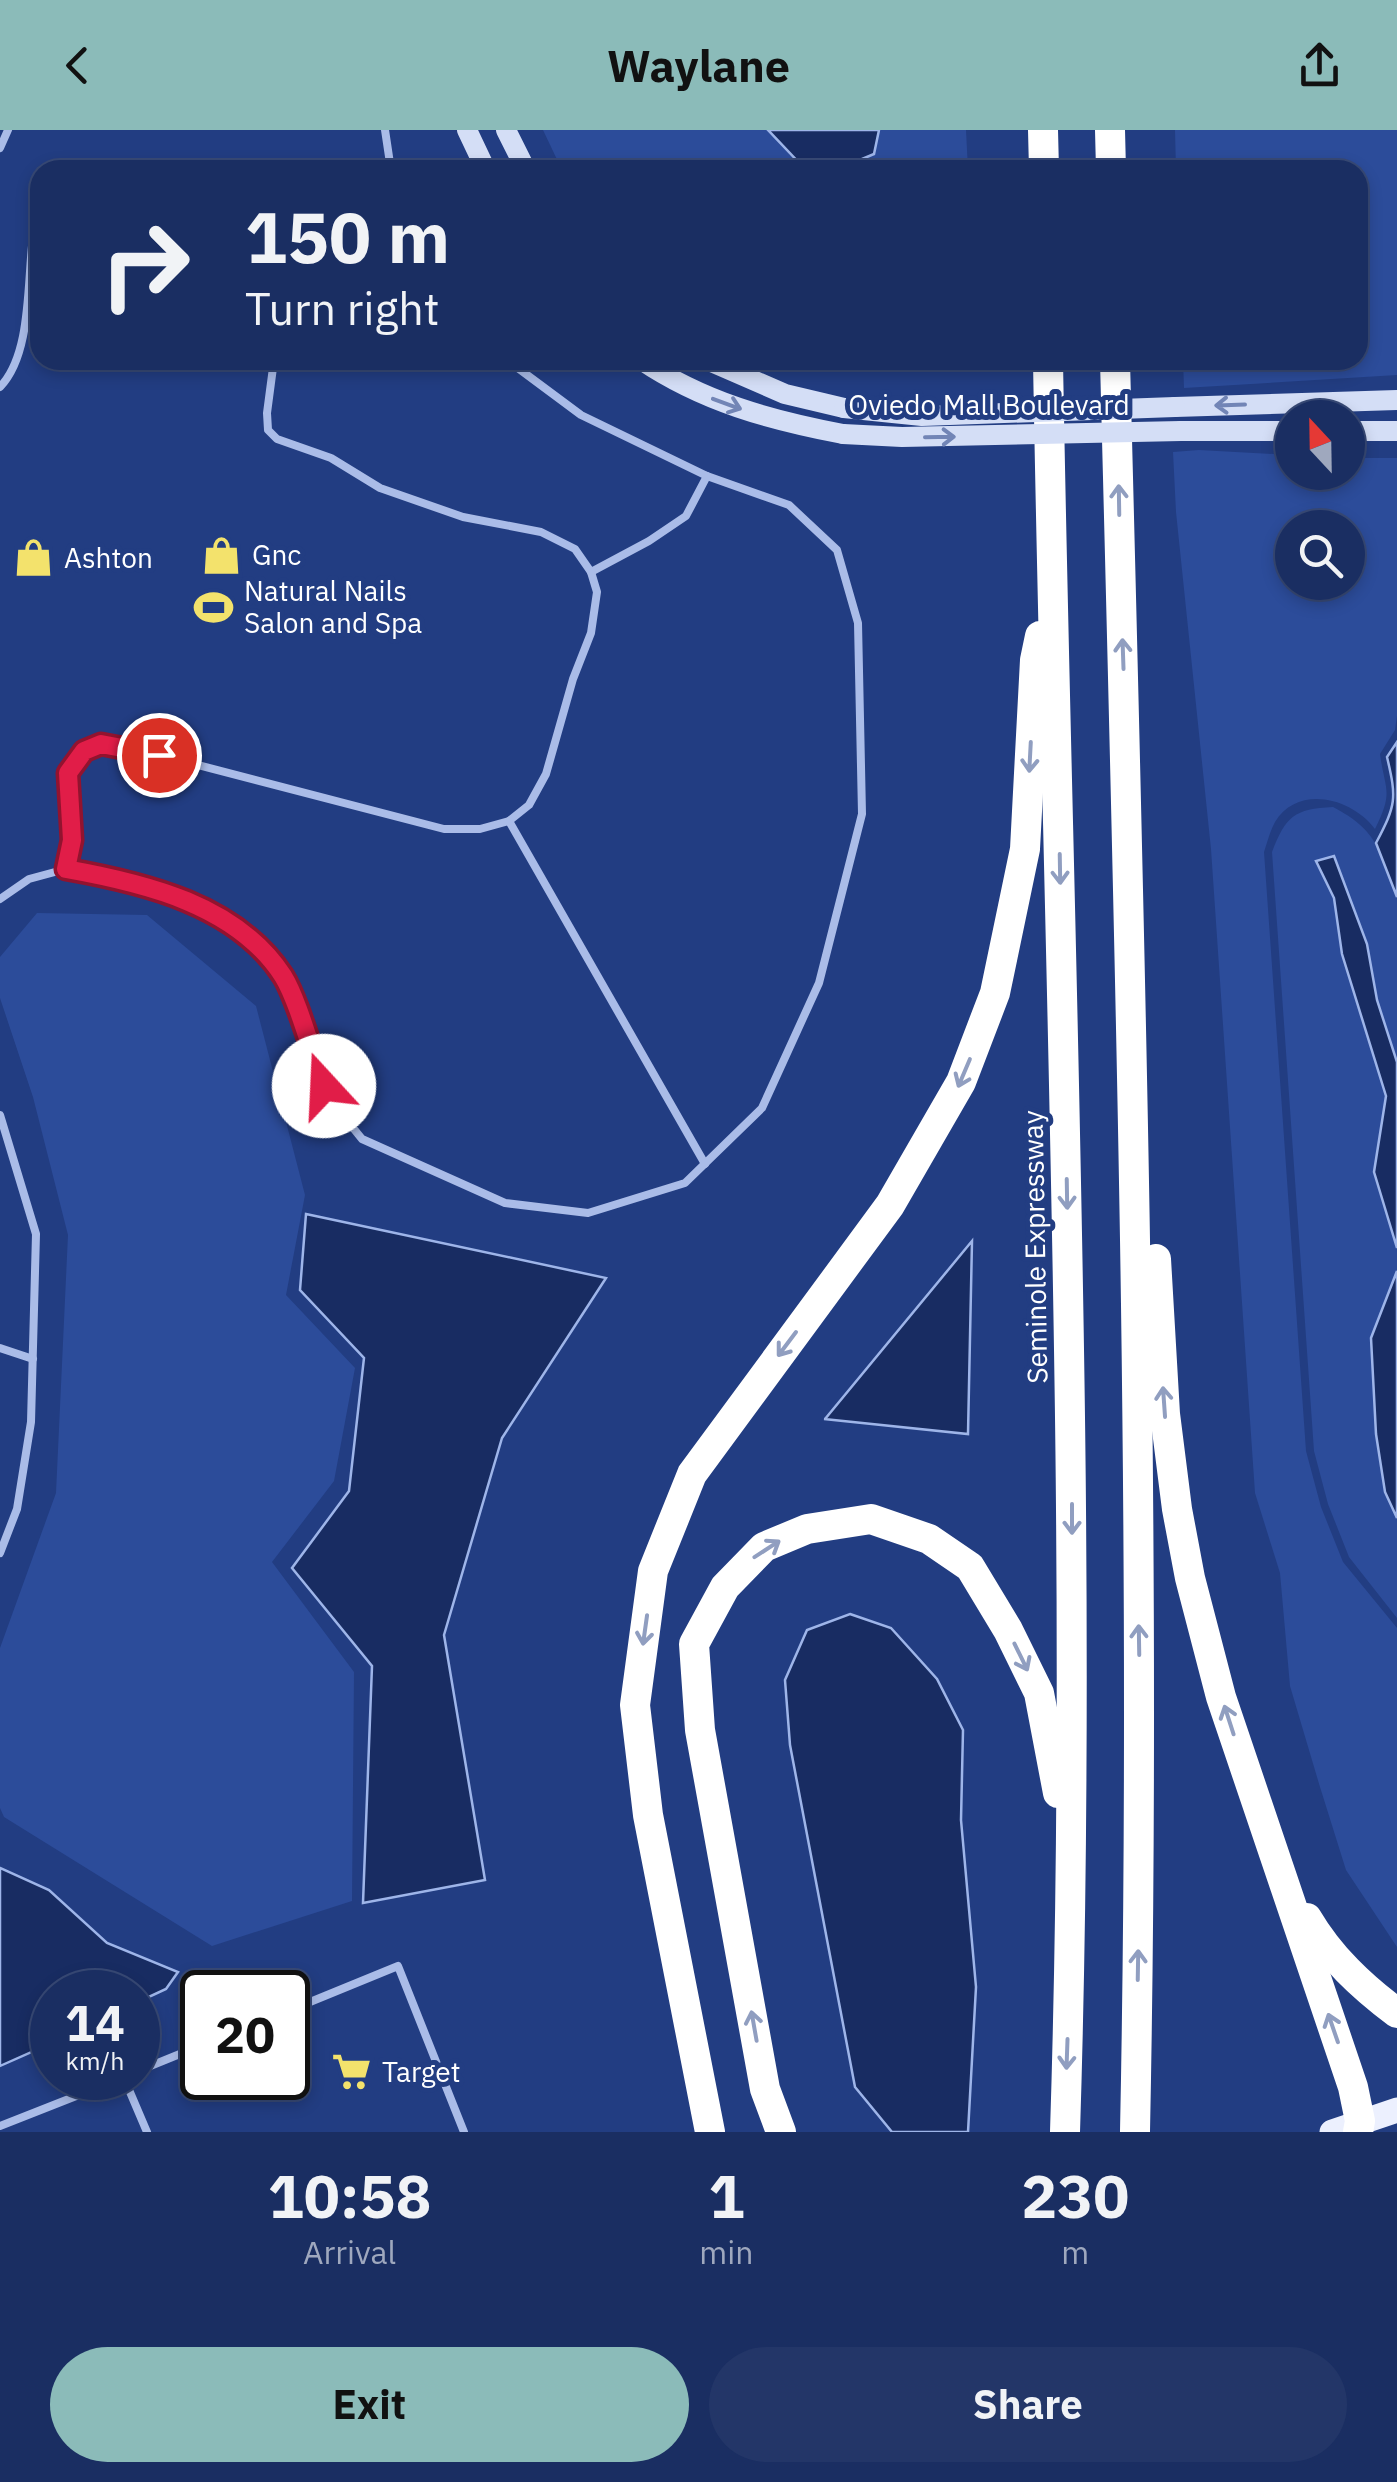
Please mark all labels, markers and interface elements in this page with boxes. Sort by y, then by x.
text: Waylane [607,36,790,94]
icon: back [50,38,105,93]
icon: share [1292,38,1347,93]
text: 150 m [245,191,450,282]
icon: right [80,200,210,330]
text: Turn right [245,279,440,337]
street label: Oviedo Mall Boulevard [848,386,1130,423]
one-way arrow [1214,396,1246,415]
one-way arrow [711,397,742,415]
north arrow [1275,400,1365,490]
map controls [1275,400,1365,600]
one-way arrow [924,427,956,446]
one-way arrow [1109,484,1128,516]
button: search [1275,510,1365,600]
shop icon: Gnc [201,534,243,576]
place label: Gnc [252,536,301,573]
shop icon: Ashton [13,537,55,579]
place label: Ashton [64,539,153,576]
place label: Natural Nails Salon and Spa [244,572,422,641]
sports icon: Natural Nails Salon and Spa [193,586,235,628]
one-way arrow [1114,638,1133,670]
pin [117,713,202,798]
icon: arrive [132,728,187,783]
one-way arrow [1020,741,1039,773]
one-way arrow [1050,853,1069,885]
position arrow [272,1034,376,1138]
one-way arrow [954,1057,972,1088]
street label: Seminole Expressway [1014,1110,1055,1384]
one-way arrow [1057,1178,1076,1210]
one-way arrow [776,1330,797,1357]
one-way arrow [1155,1386,1174,1419]
one-way arrow [1062,1502,1082,1535]
one-way arrow [752,1539,780,1560]
one-way arrow [635,1614,653,1646]
one-way arrow [1130,1624,1149,1656]
one-way arrow [1013,1641,1032,1671]
one-way arrow [1218,1704,1236,1736]
one-way arrow [1128,1949,1148,1982]
speed limit sign: 20 [180,1970,310,2100]
text: 14 [65,1990,125,2055]
one-way arrow [744,2010,763,2043]
one-way arrow [1323,2013,1341,2044]
one-way arrow [1058,2038,1077,2070]
text: km/h [66,2044,124,2077]
supermarket icon: Target [331,2051,373,2093]
place label: Target [382,2053,460,2090]
text: 10:58 [268,2156,432,2235]
text: 1 [708,2156,744,2235]
text: 230 [1021,2156,1129,2235]
text: Arrival [303,2231,396,2273]
text: min [699,2231,753,2273]
text: m [1061,2231,1089,2273]
button: Exit [50,2347,689,2462]
button: Share [709,2347,1347,2462]

